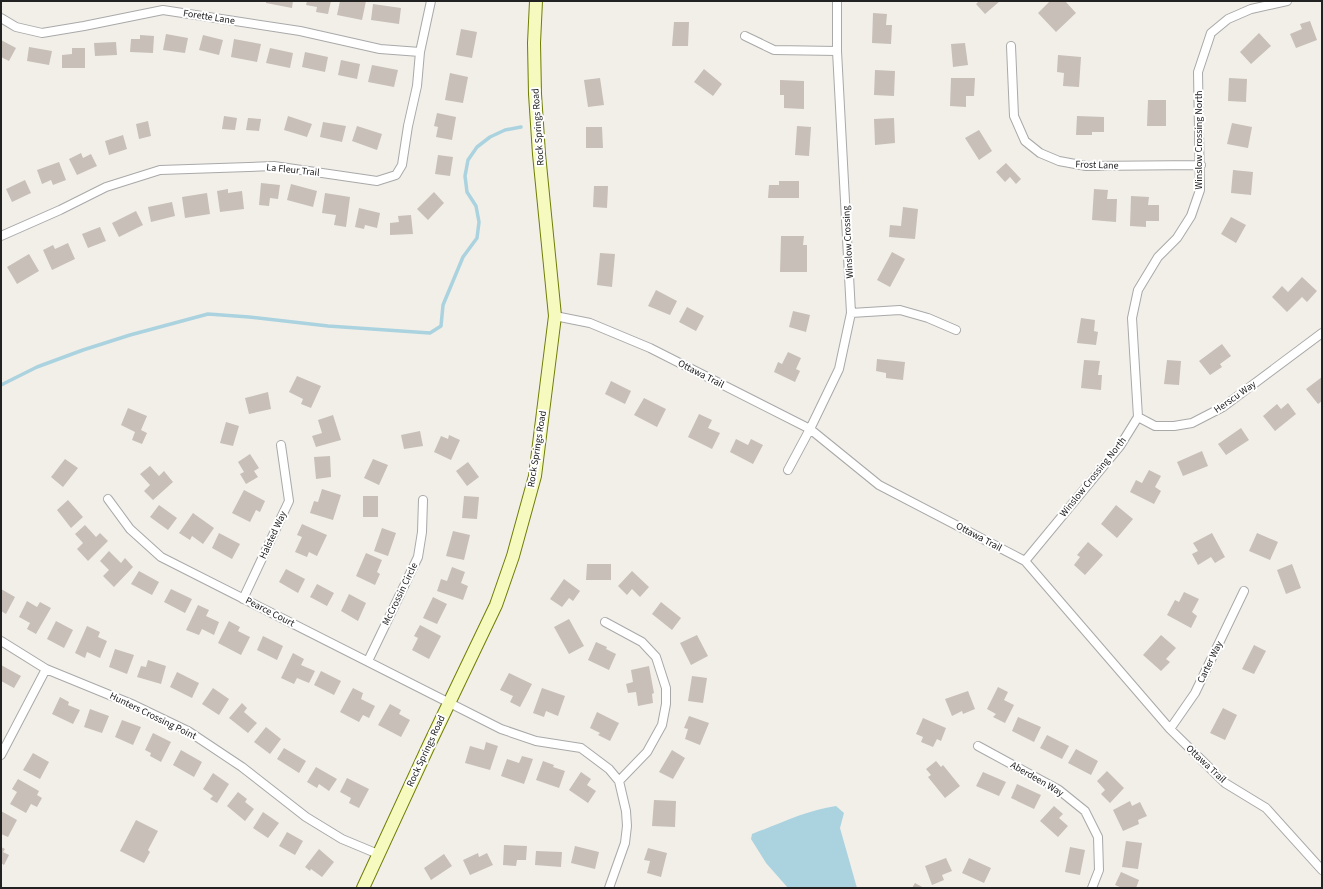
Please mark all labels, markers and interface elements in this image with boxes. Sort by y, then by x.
street label: Forette Lane [182,6,236,28]
street label: Rock Springs Road [528,88,548,166]
street label: Winslow Crossing North [1192,90,1206,190]
street label: Frost Lane [1075,157,1119,173]
street label: La Fleur Trail [266,160,321,180]
street label: Winslow Crossing [839,205,857,279]
street label: Ottawa Trail [675,356,727,392]
street label: Herscu Way [1211,377,1259,417]
street label: Rock Springs Road [524,410,550,488]
street label: Winslow Crossing North [1056,434,1130,520]
street label: Halsted Way [256,509,290,561]
street label: Ottawa Trail [953,519,1005,555]
street label: McCrossin Circle [379,560,421,628]
street label: Pearce Court [243,594,298,631]
street label: Carter Way [1194,638,1226,685]
street label: Hunters Crossing Point [107,689,199,743]
street label: Rock Springs Road [403,713,449,789]
street label: Ottawa Trail [1183,742,1230,787]
street label: Aberdeen Way [1008,758,1067,800]

